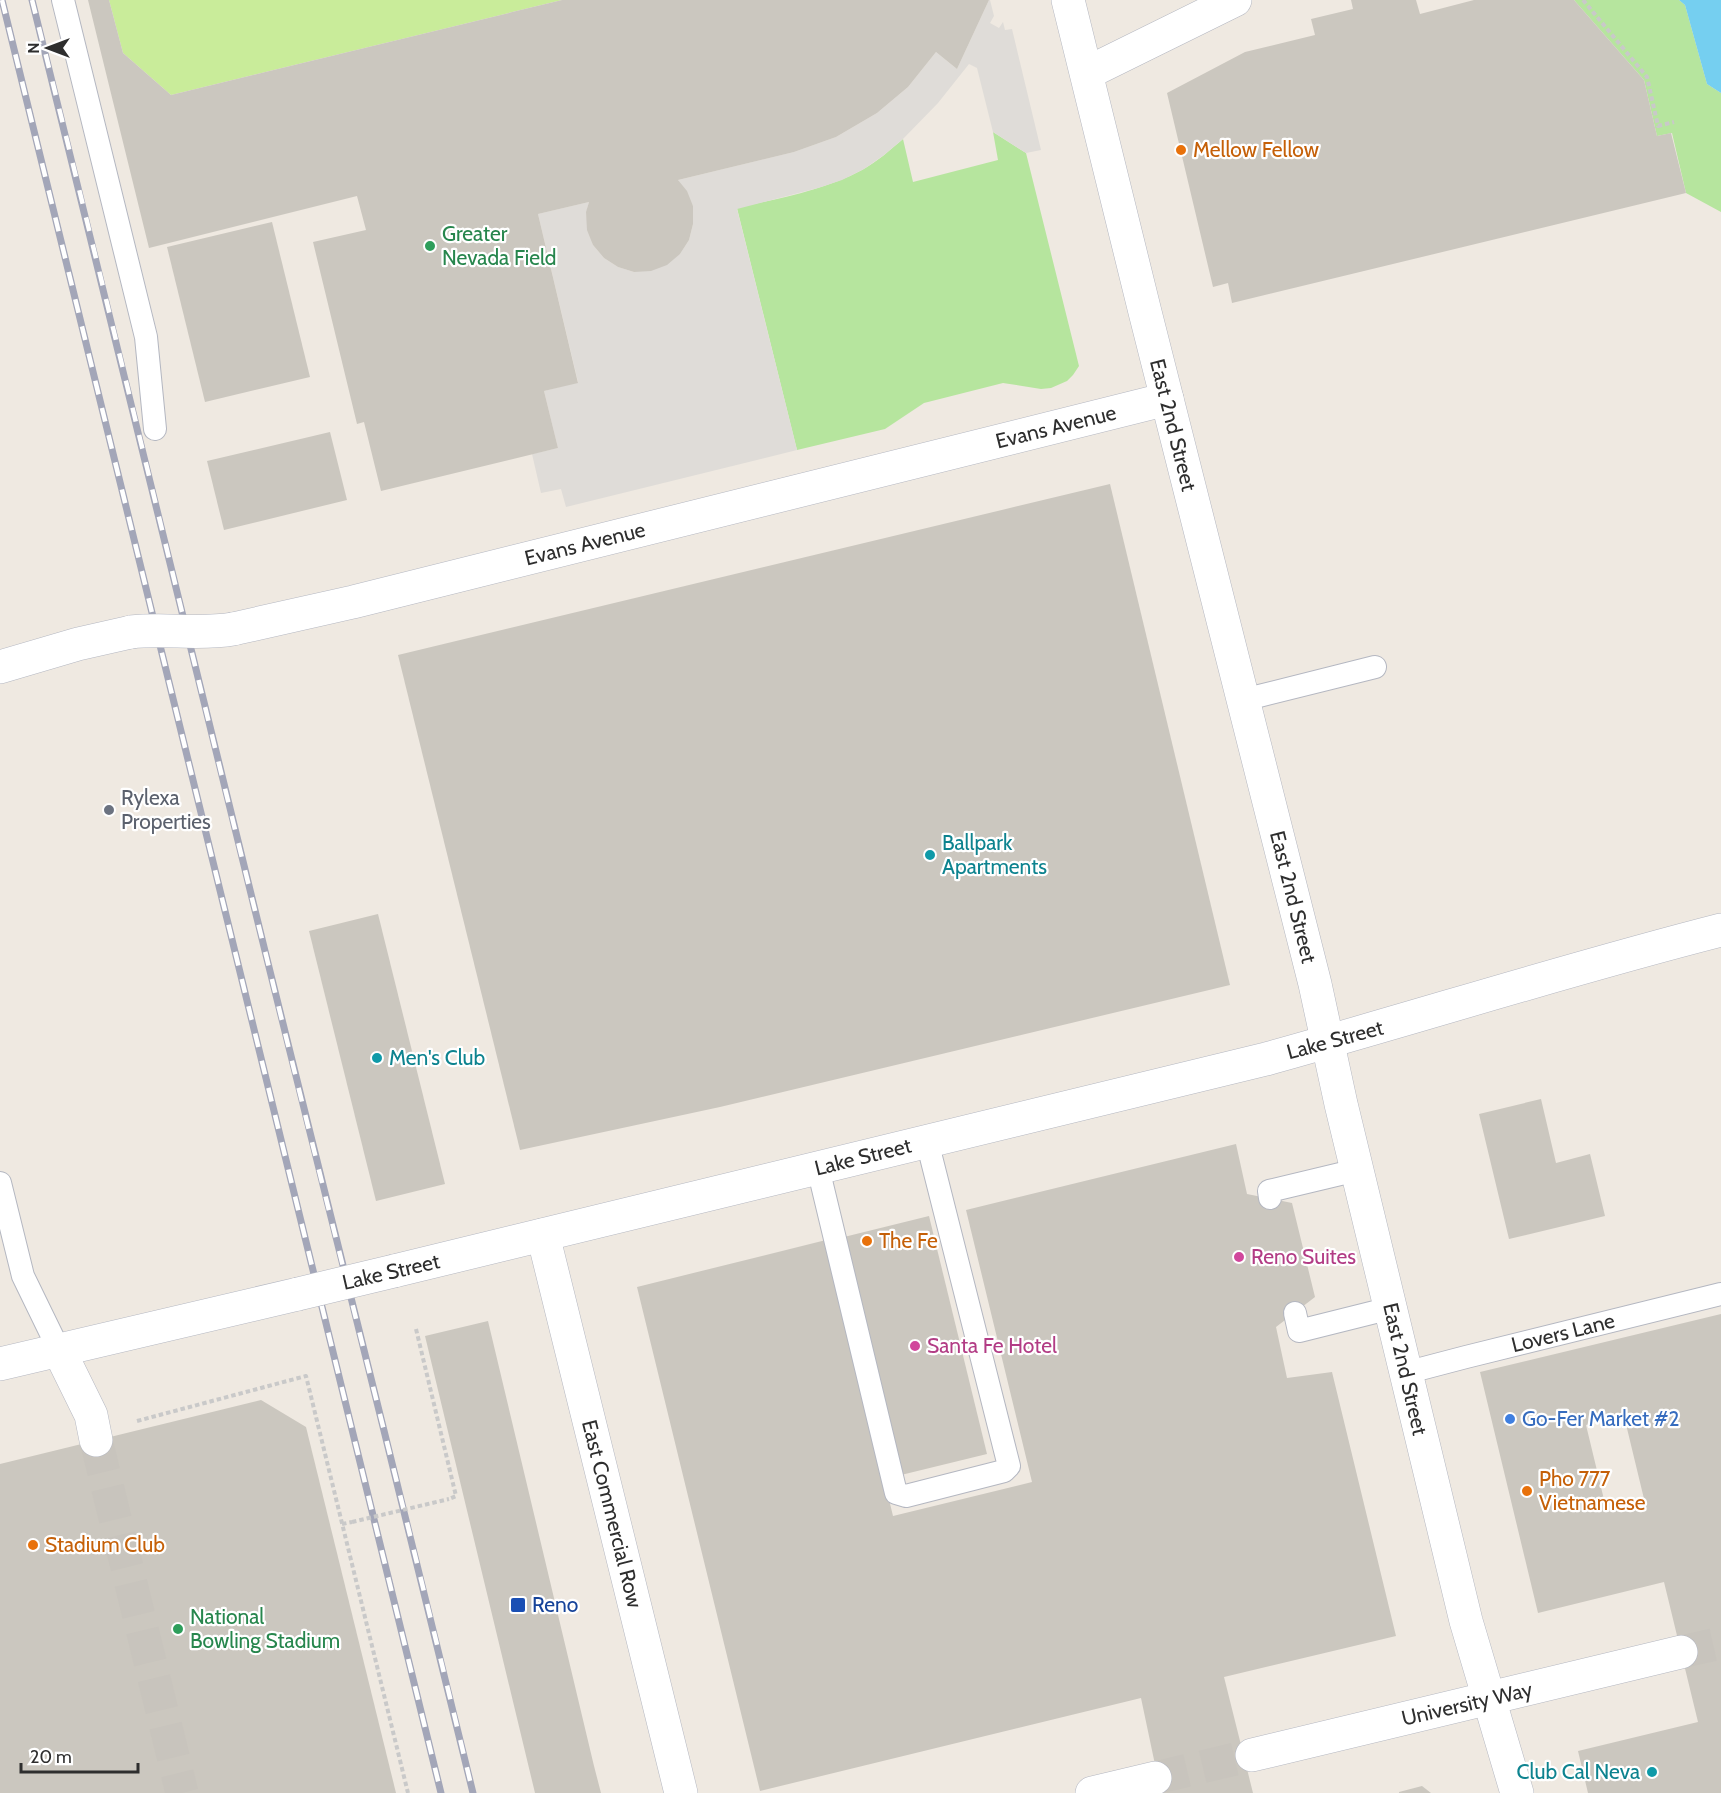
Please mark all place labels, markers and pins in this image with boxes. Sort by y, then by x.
place label: Mellow Fellow [1193,137,1319,162]
marker: Mellow Fellow [1174,143,1188,157]
place label: Greater Nevada Field [442,221,556,270]
marker: Greater Nevada Field [423,239,437,253]
place label: Rylexa Properties [121,785,211,834]
marker: Rylexa Properties [102,803,116,817]
place label: Ballpark Apartments [942,830,1047,879]
marker: Ballpark Apartments [923,848,937,862]
place label: Men's Club [389,1045,485,1070]
marker: Men's Club [370,1051,384,1065]
place label: The Fe [879,1228,938,1253]
marker: The Fe [860,1234,874,1248]
place label: Reno Suites [1251,1244,1356,1269]
marker: Reno Suites [1232,1250,1246,1264]
place label: Santa Fe Hotel [927,1333,1057,1358]
marker: Santa Fe Hotel [908,1339,922,1353]
place label: Go-Fer Market #2 [1522,1406,1680,1431]
marker: Go-Fer Market #2 [1503,1412,1517,1426]
place label: Pho 777 Vietnamese [1539,1466,1646,1515]
marker: Pho 777 Vietnamese [1520,1484,1534,1498]
place label: Stadium Club [45,1532,165,1557]
marker: Stadium Club [26,1538,40,1552]
place label: Reno [532,1592,578,1617]
marker: Reno [509,1596,527,1614]
place label: National Bowling Stadium [190,1604,340,1653]
marker: National Bowling Stadium [171,1622,185,1636]
place label: Club Cal Neva [1517,1759,1640,1784]
marker: Club Cal Neva [1645,1765,1659,1779]

